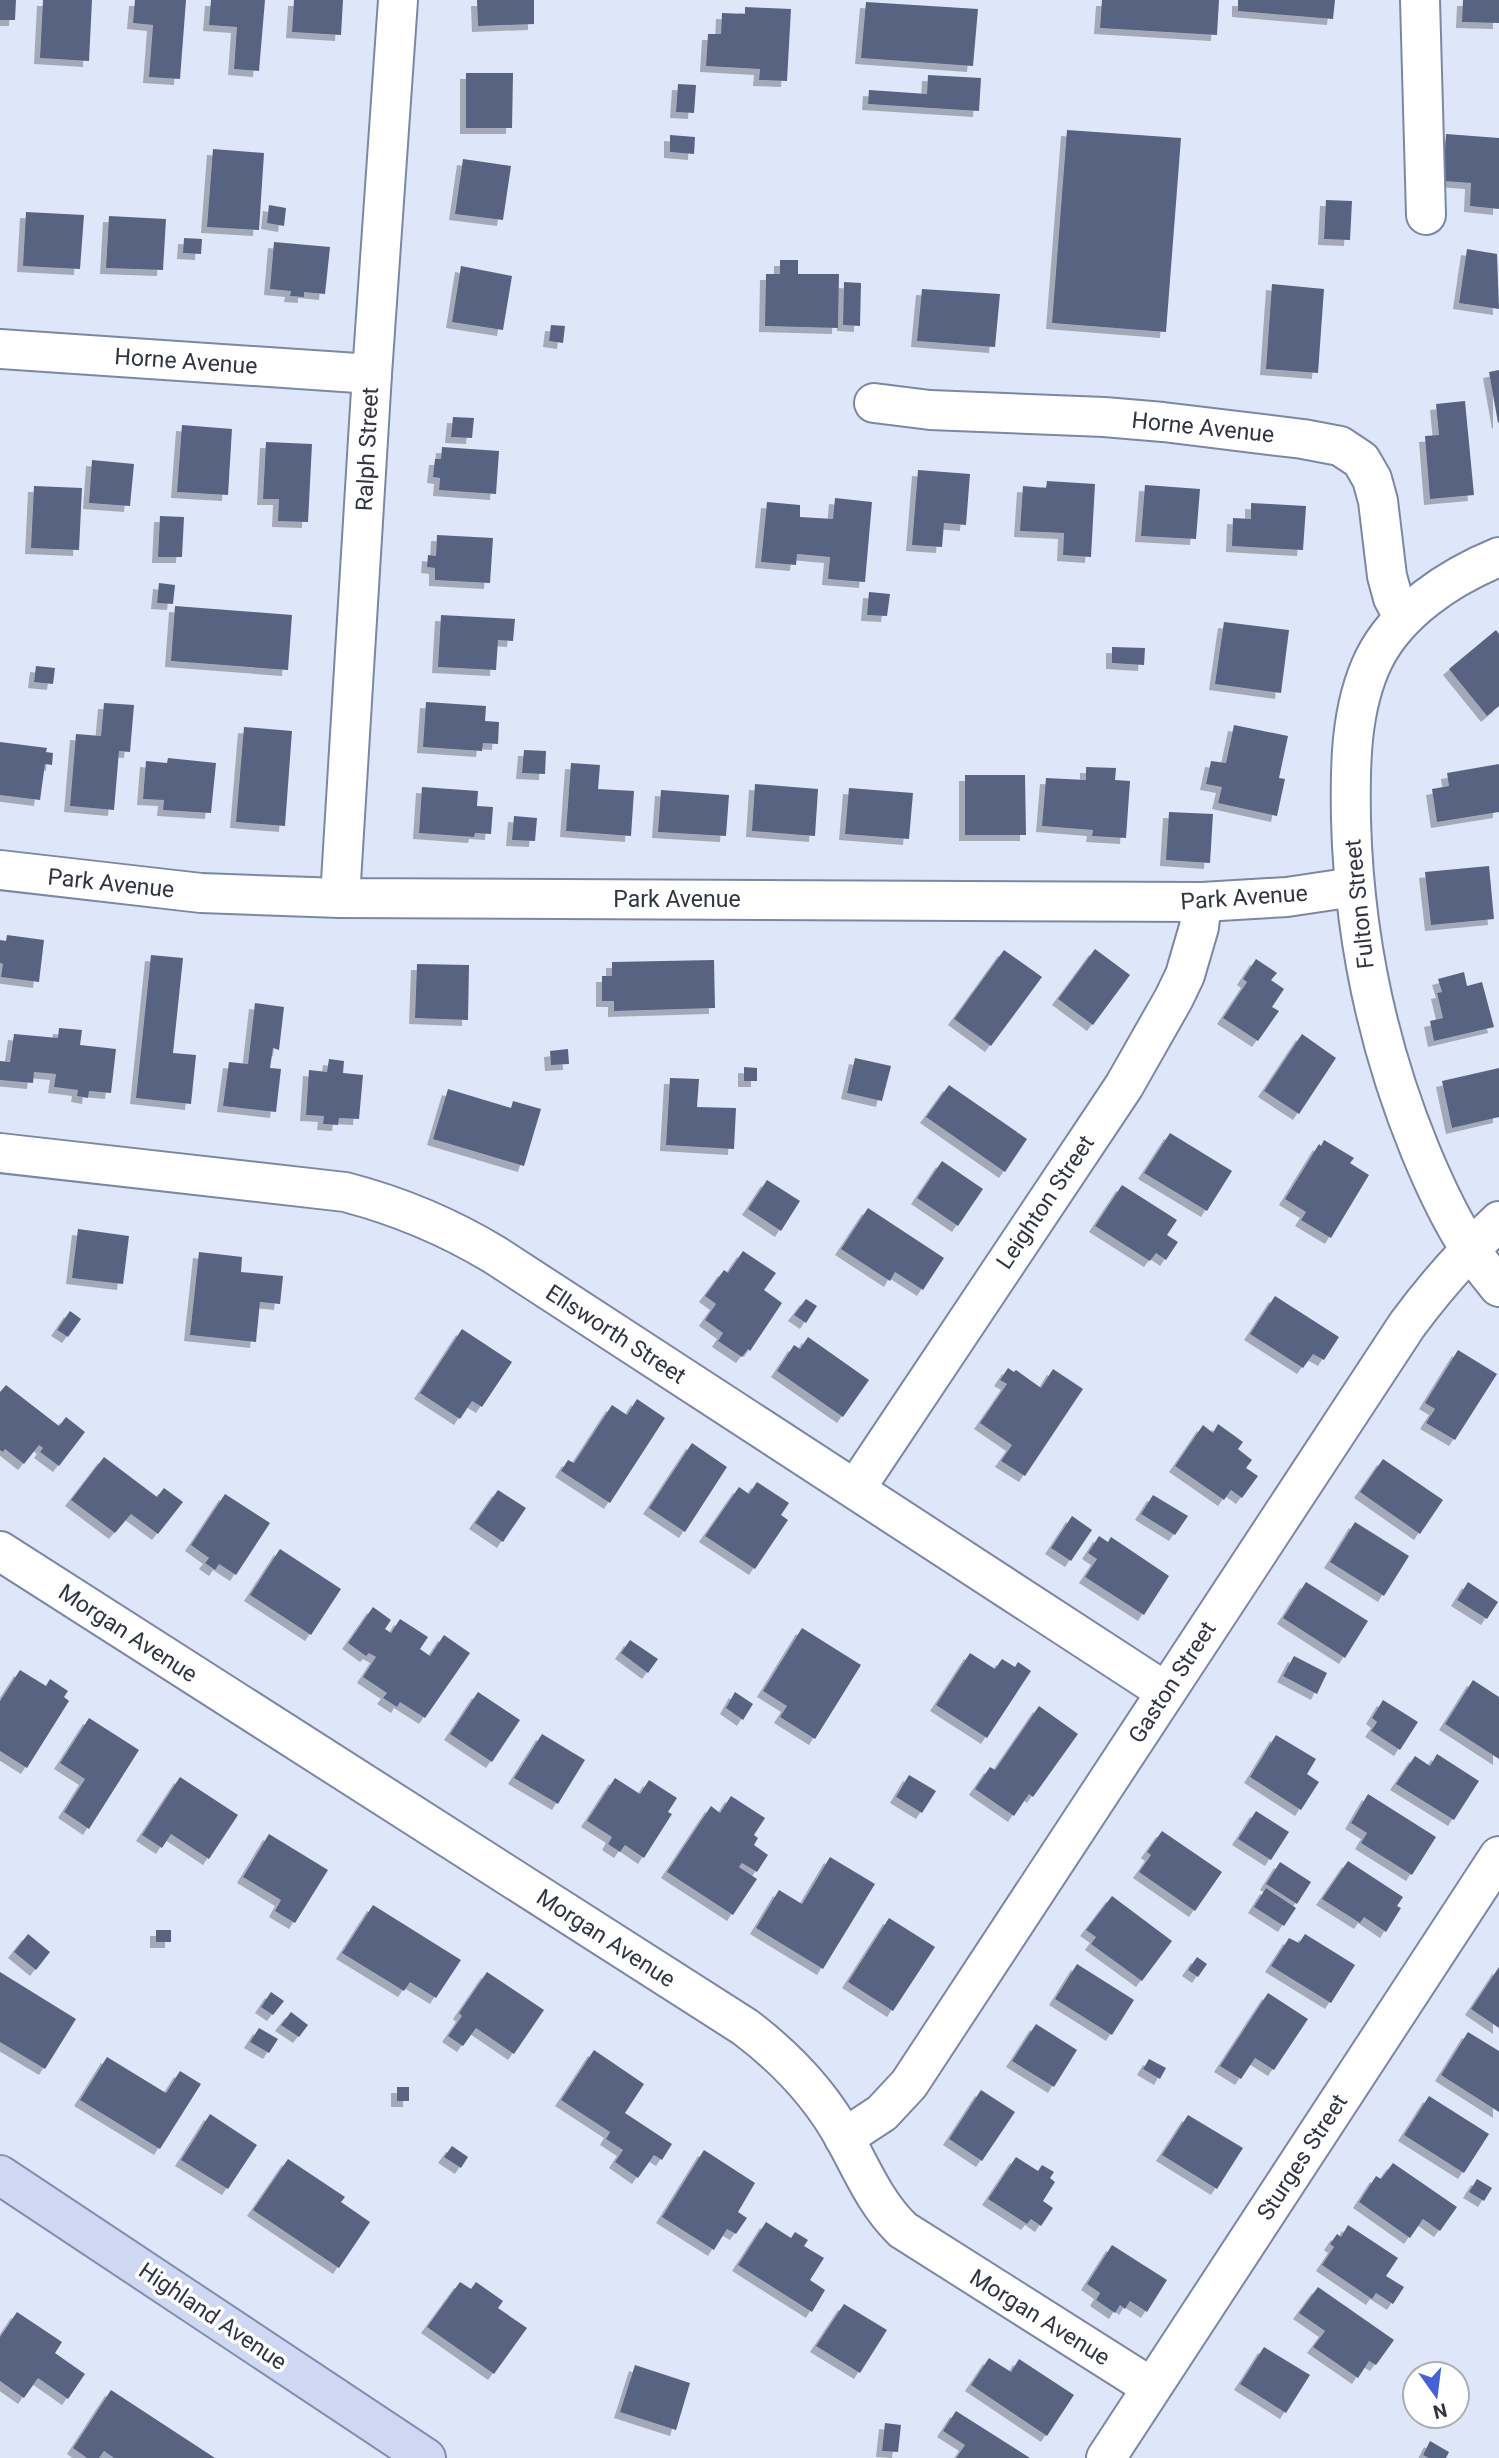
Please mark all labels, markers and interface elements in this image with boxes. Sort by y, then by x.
street label: Horne Avenue [114,343,258,380]
street label: Ralph Street [351,386,384,512]
street label: Horne Avenue [1130,407,1276,448]
street label: Fulton Street [1339,838,1380,970]
street label: Park Avenue [46,863,176,904]
street label: Park Avenue [1180,880,1308,915]
street label: Park Avenue [613,886,741,913]
street label: Leighton Street [991,1130,1100,1274]
street label: Ellsworth Street [541,1279,691,1390]
street label: Morgan Avenue [53,1579,202,1688]
street label: Gaston Street [1123,1616,1222,1748]
street label: Morgan Avenue [531,1884,680,1993]
street label: Sturges Street [1252,2089,1353,2225]
street label: Highland Avenue [134,2257,292,2376]
street label: Morgan Avenue [965,2264,1115,2371]
north arrow [1401,2360,1471,2430]
text: N [1431,2398,1449,2424]

